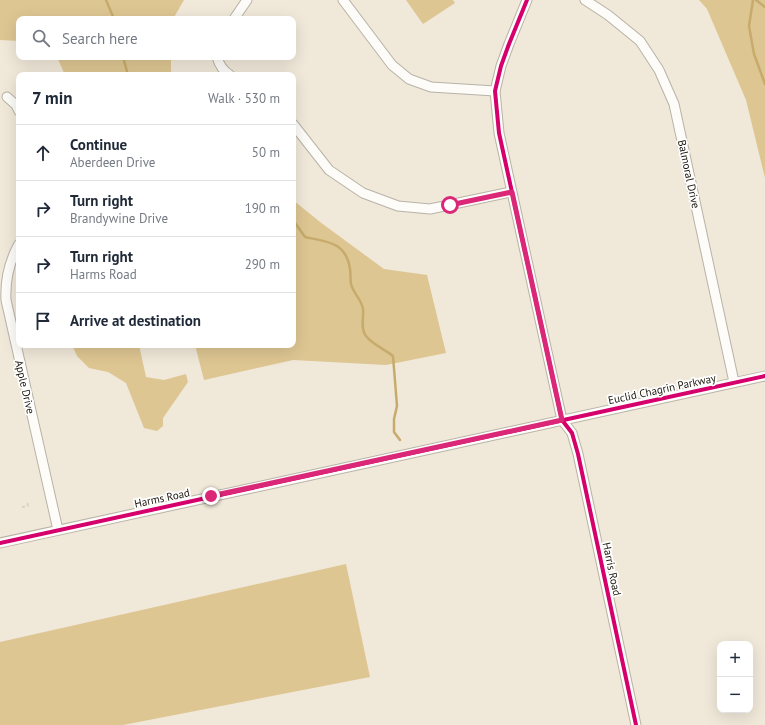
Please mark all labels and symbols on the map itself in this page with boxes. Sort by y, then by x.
street label: Balmoral Drive [675,138,703,210]
route start [441,196,459,214]
street label: Apple Drive [12,359,38,416]
street label: Euclid Chagrin Parkway [607,371,718,407]
street label: Harms Road [133,485,191,511]
route end [202,487,220,505]
street label: Harris Road [600,541,624,597]

